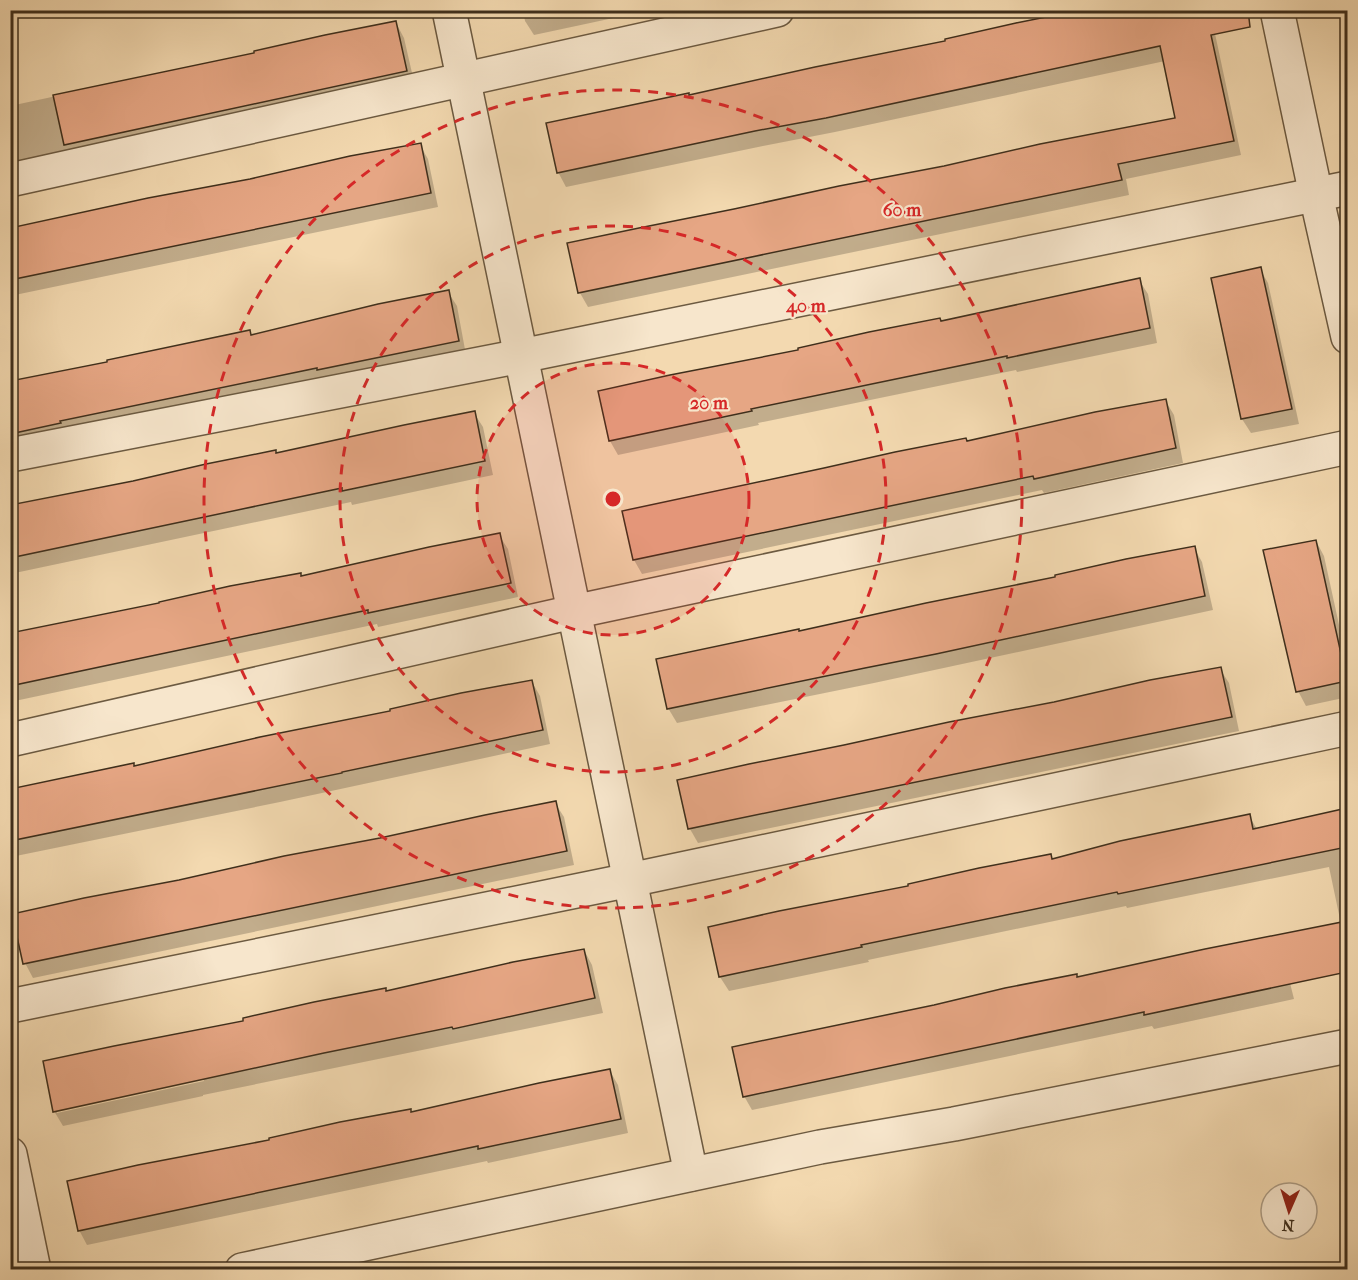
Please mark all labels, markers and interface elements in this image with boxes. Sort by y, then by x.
text: 60 m [883,200,922,221]
text: 40 m [785,296,827,317]
text: 20 m [690,393,729,414]
centre of rings [603,489,623,509]
north arrow [1259,1181,1319,1241]
text: N [1281,1216,1295,1235]

